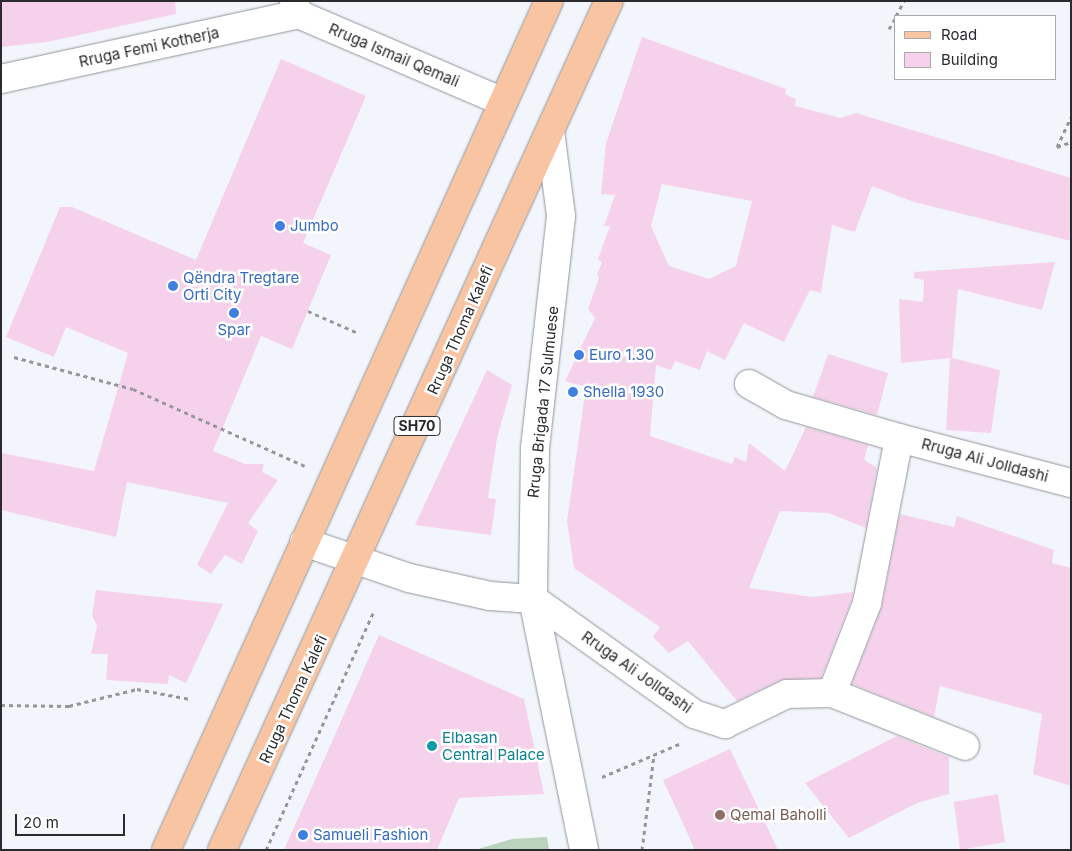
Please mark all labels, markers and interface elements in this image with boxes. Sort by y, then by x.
legend [894,15,1057,80]
street label: Rruga Ismail Qemali [326,19,462,91]
street label: Rruga Femi Kotherja [77,23,221,71]
text: Road [941,25,977,44]
text: Building [941,50,998,69]
place label: Jumbo [290,217,339,235]
marker: Jumbo [274,220,286,232]
street label: Rruga Thoma Kalefi [423,263,497,397]
place label: Qëndra Tregtare Orti City [183,268,299,303]
marker: Qëndra Tregtare Orti City [167,280,179,292]
street label: Rruga Brigada 17 Sulmuese [524,305,562,499]
marker: Spar [228,307,240,319]
place label: Spar [217,321,251,339]
place label: Euro 1.30 [589,346,654,364]
marker: Euro 1.30 [573,349,585,361]
place label: Shella 1930 [583,383,664,401]
marker: Shella 1930 [567,386,579,398]
road number: SH70 [393,414,441,438]
street label: Rruga Ali Jolldashi [920,434,1050,486]
street label: Rruga Ali Jolldashi [578,627,696,717]
street label: Rruga Thoma Kalefi [255,632,331,766]
place label: Elbasan Central Palace [442,728,545,763]
marker: Elbasan Central Palace [426,740,438,752]
scale bar [18,804,128,836]
place label: Qemal Baholli [730,806,827,824]
marker: Qemal Baholli [714,809,726,821]
text: 20 m [23,813,59,832]
place label: Samueli Fashion [313,826,428,844]
marker: Samueli Fashion [297,829,309,841]

